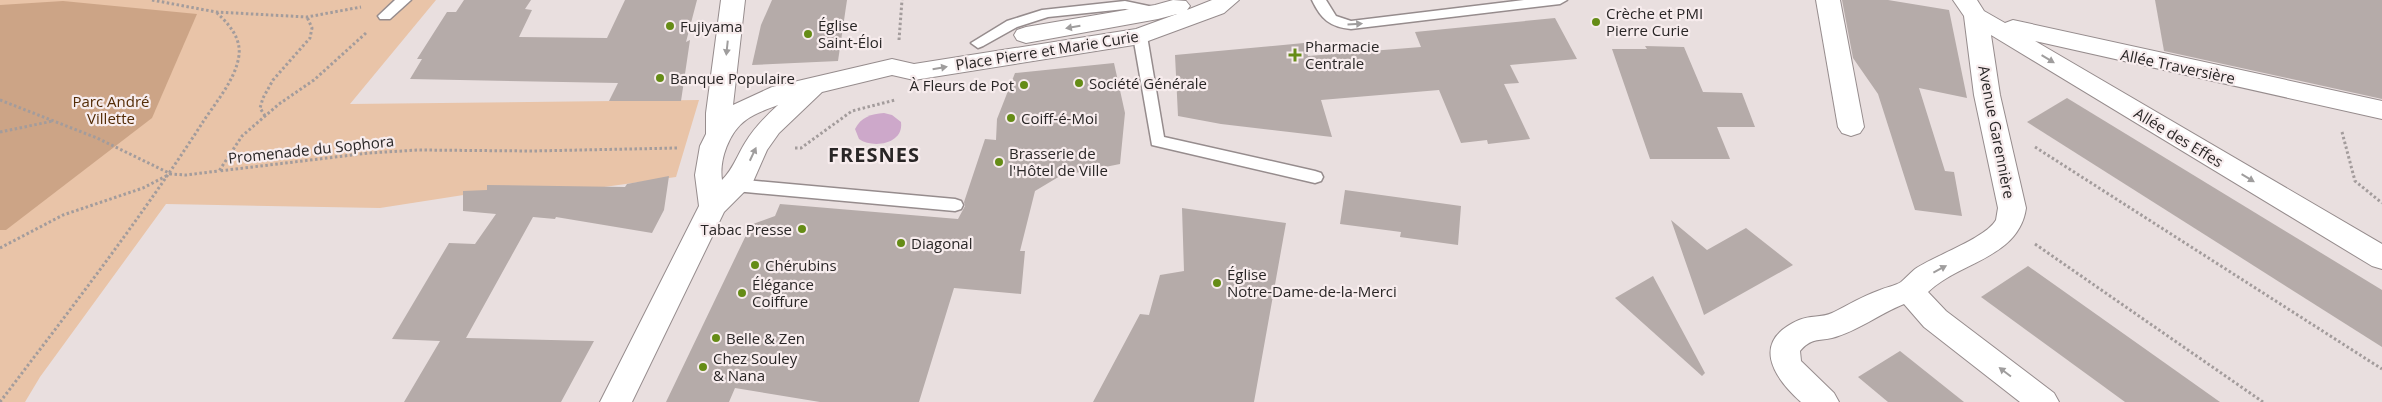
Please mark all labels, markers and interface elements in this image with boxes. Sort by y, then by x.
place label: Crèche et PMI Pierre Curie [1606,3,1703,40]
place label: Église Saint-Éloi [818,15,883,52]
place label: Fujiyama [680,16,743,36]
marker: Crèche et PMI Pierre Curie [1590,16,1602,28]
marker: Fujiyama [664,20,676,32]
one-way arrow [1347,20,1363,28]
one-way arrow [1064,23,1080,31]
street label: Place Pierre et Marie Curie [954,26,1140,74]
marker: Église Saint-Éloi [802,28,814,40]
place label: Pharmacie Centrale [1305,36,1379,73]
one-way arrow [723,41,731,57]
street label: Allée Traversière [2119,44,2237,88]
marker: Pharmacie Centrale [1289,49,1301,61]
one-way arrow [2042,54,2055,63]
one-way arrow [932,63,948,71]
street label: Avenue Garennière [1974,64,2020,200]
place label: Banque Populaire [670,68,795,88]
marker: Banque Populaire [654,72,666,84]
place label: Société Générale [1089,73,1207,93]
place label: À Fleurs de Pot [909,75,1014,95]
marker: Société Générale [1073,77,1085,89]
marker: À Fleurs de Pot [1018,79,1030,91]
park label: Parc André Villette [73,91,150,128]
street label: Allée des Effes [2131,103,2227,171]
place label: Coiff-é-Moi [1021,108,1098,128]
marker: Coiff-é-Moi [1005,112,1017,124]
street label: Promenade du Sophora [227,130,395,168]
district label: FRESNES [828,141,920,168]
place label: Brasserie de l'Hôtel de Ville [1009,143,1108,180]
one-way arrow [749,147,757,161]
marker: Brasserie de l'Hôtel de Ville [993,156,1005,168]
one-way arrow [2241,173,2254,182]
place label: Tabac Presse [701,219,792,239]
marker: Tabac Presse [796,223,808,235]
place label: Diagonal [911,233,973,253]
marker: Diagonal [895,237,907,249]
place label: Chérubins [765,255,837,275]
marker: Chérubins [749,259,761,271]
place label: Église Notre-Dame-de-la-Merci [1227,264,1397,301]
one-way arrow [1932,265,1947,273]
place label: Élégance Coiffure [752,274,814,311]
marker: Église Notre-Dame-de-la-Merci [1211,277,1223,289]
marker: Élégance Coiffure [736,287,748,299]
place label: Belle & Zen [726,328,805,348]
marker: Belle & Zen [710,332,722,344]
place label: Chez Souley & Nana [713,348,798,385]
marker: Chez Souley & Nana [697,361,709,373]
one-way arrow [1999,367,2012,378]

